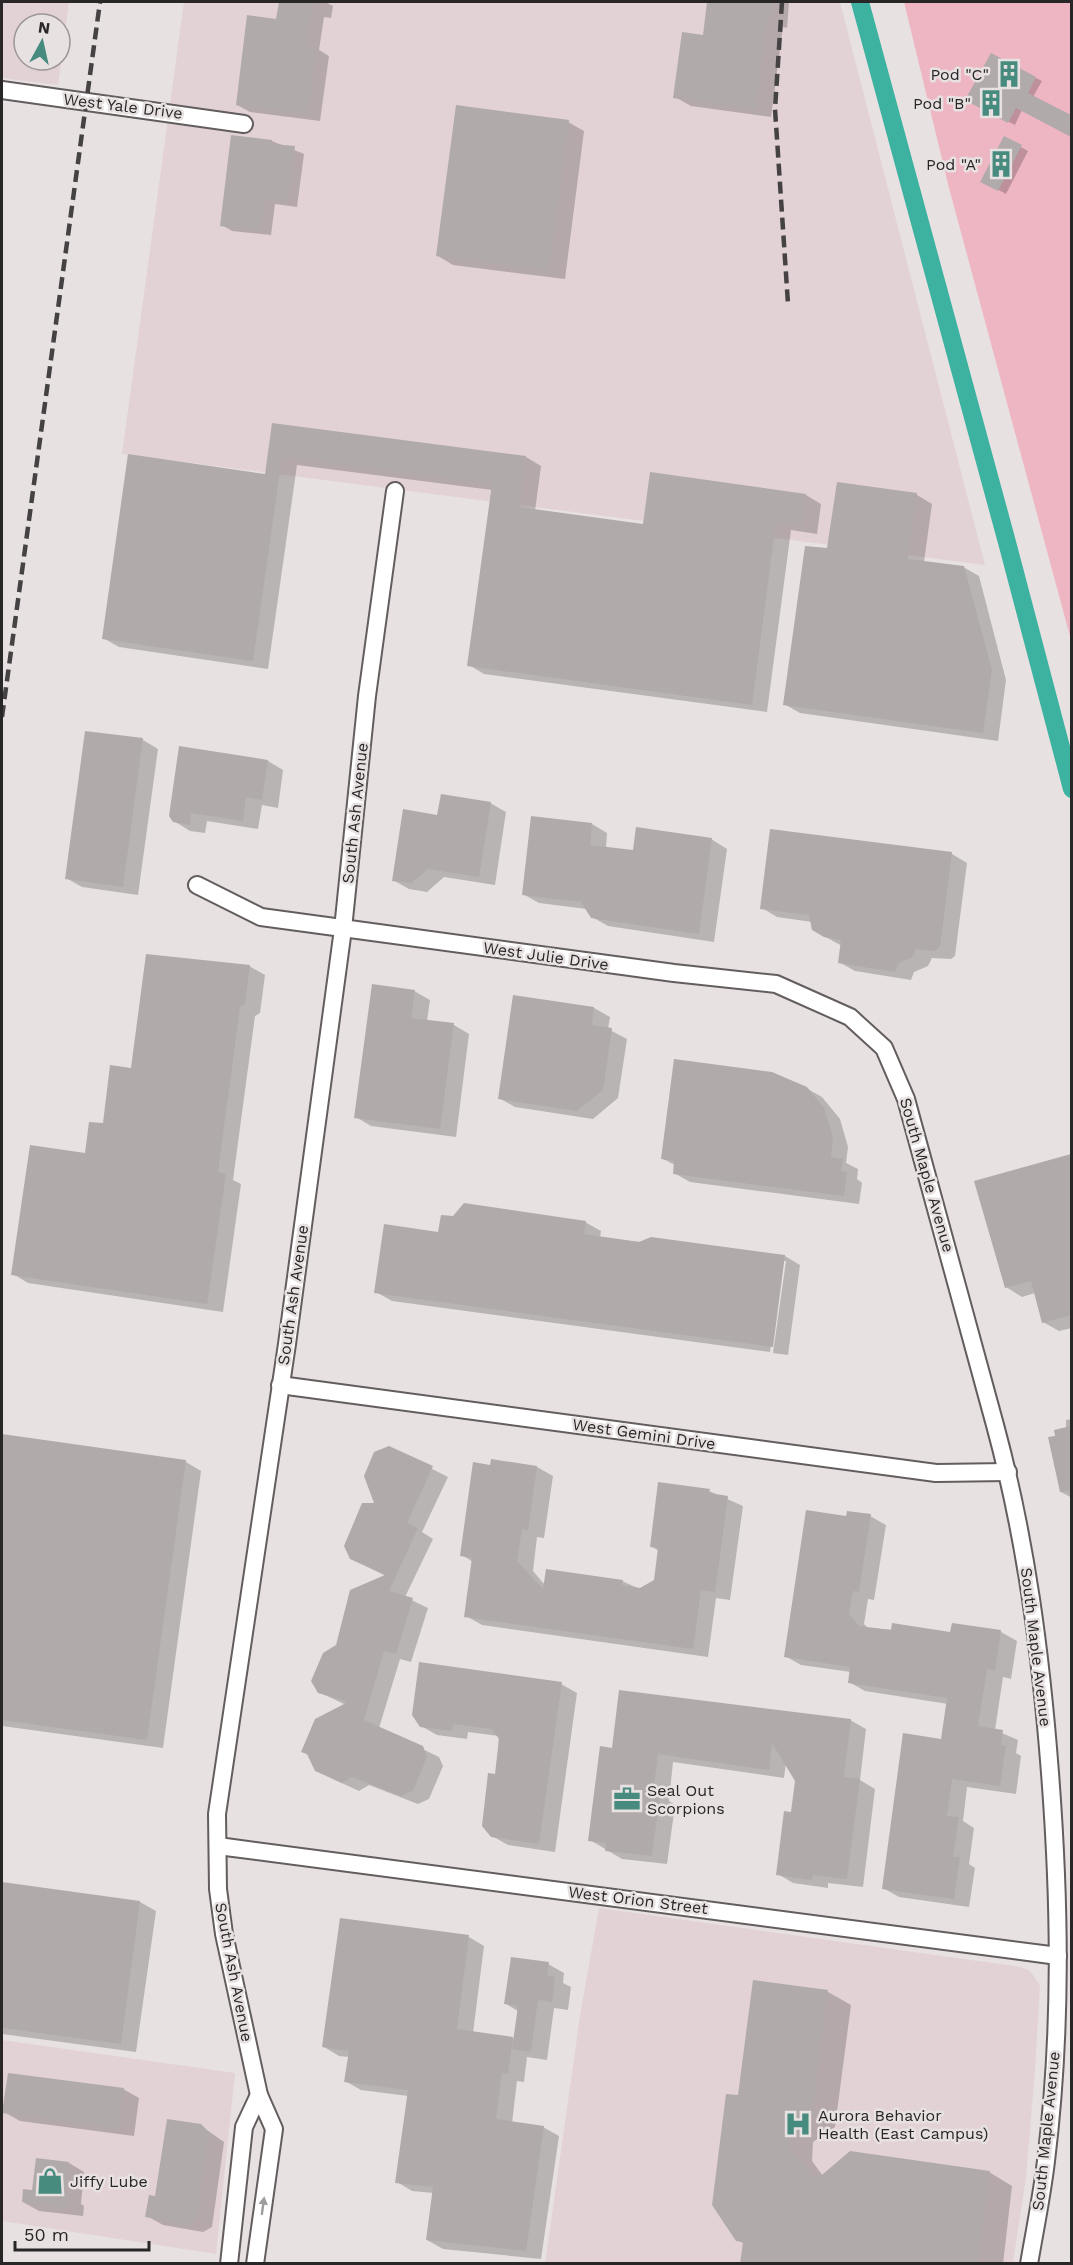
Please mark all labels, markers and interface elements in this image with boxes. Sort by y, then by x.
north arrow [12,12,72,72]
text: N [37,17,51,38]
building icon: Pod "C" [994,59,1024,89]
place label: Pod "C" [930,65,989,84]
building icon: Pod "B" [976,88,1006,118]
street label: West Yale Drive [62,89,184,123]
place label: Pod "B" [913,94,971,113]
building icon: Pod "A" [986,149,1016,179]
place label: Pod "A" [926,155,981,174]
street label: South Ash Avenue [338,742,372,884]
street label: West Julie Drive [482,938,610,974]
street label: South Maple Avenue [896,1095,958,1255]
street label: South Ash Avenue [274,1224,312,1366]
street label: West Gemini Drive [571,1415,717,1453]
street label: South Maple Avenue [1017,1566,1055,1728]
place label: Seal Out Scorpions [647,1781,725,1818]
office icon: Seal Out Scorpions [612,1784,642,1814]
street label: West Orion Street [567,1882,709,1918]
street label: South Ash Avenue [211,1901,257,2043]
street label: South Maple Avenue [1028,2050,1064,2212]
place label: Aurora Behavior Health (East Campus) [818,2106,988,2143]
hospital icon: Aurora Behavior Health (East Campus) [783,2109,813,2139]
shop icon: Jiffy Lube [35,2166,65,2196]
place label: Jiffy Lube [70,2172,148,2191]
one-way arrow [259,2196,268,2215]
scale bar [15,2214,148,2252]
text: 50 m [24,2224,69,2245]

